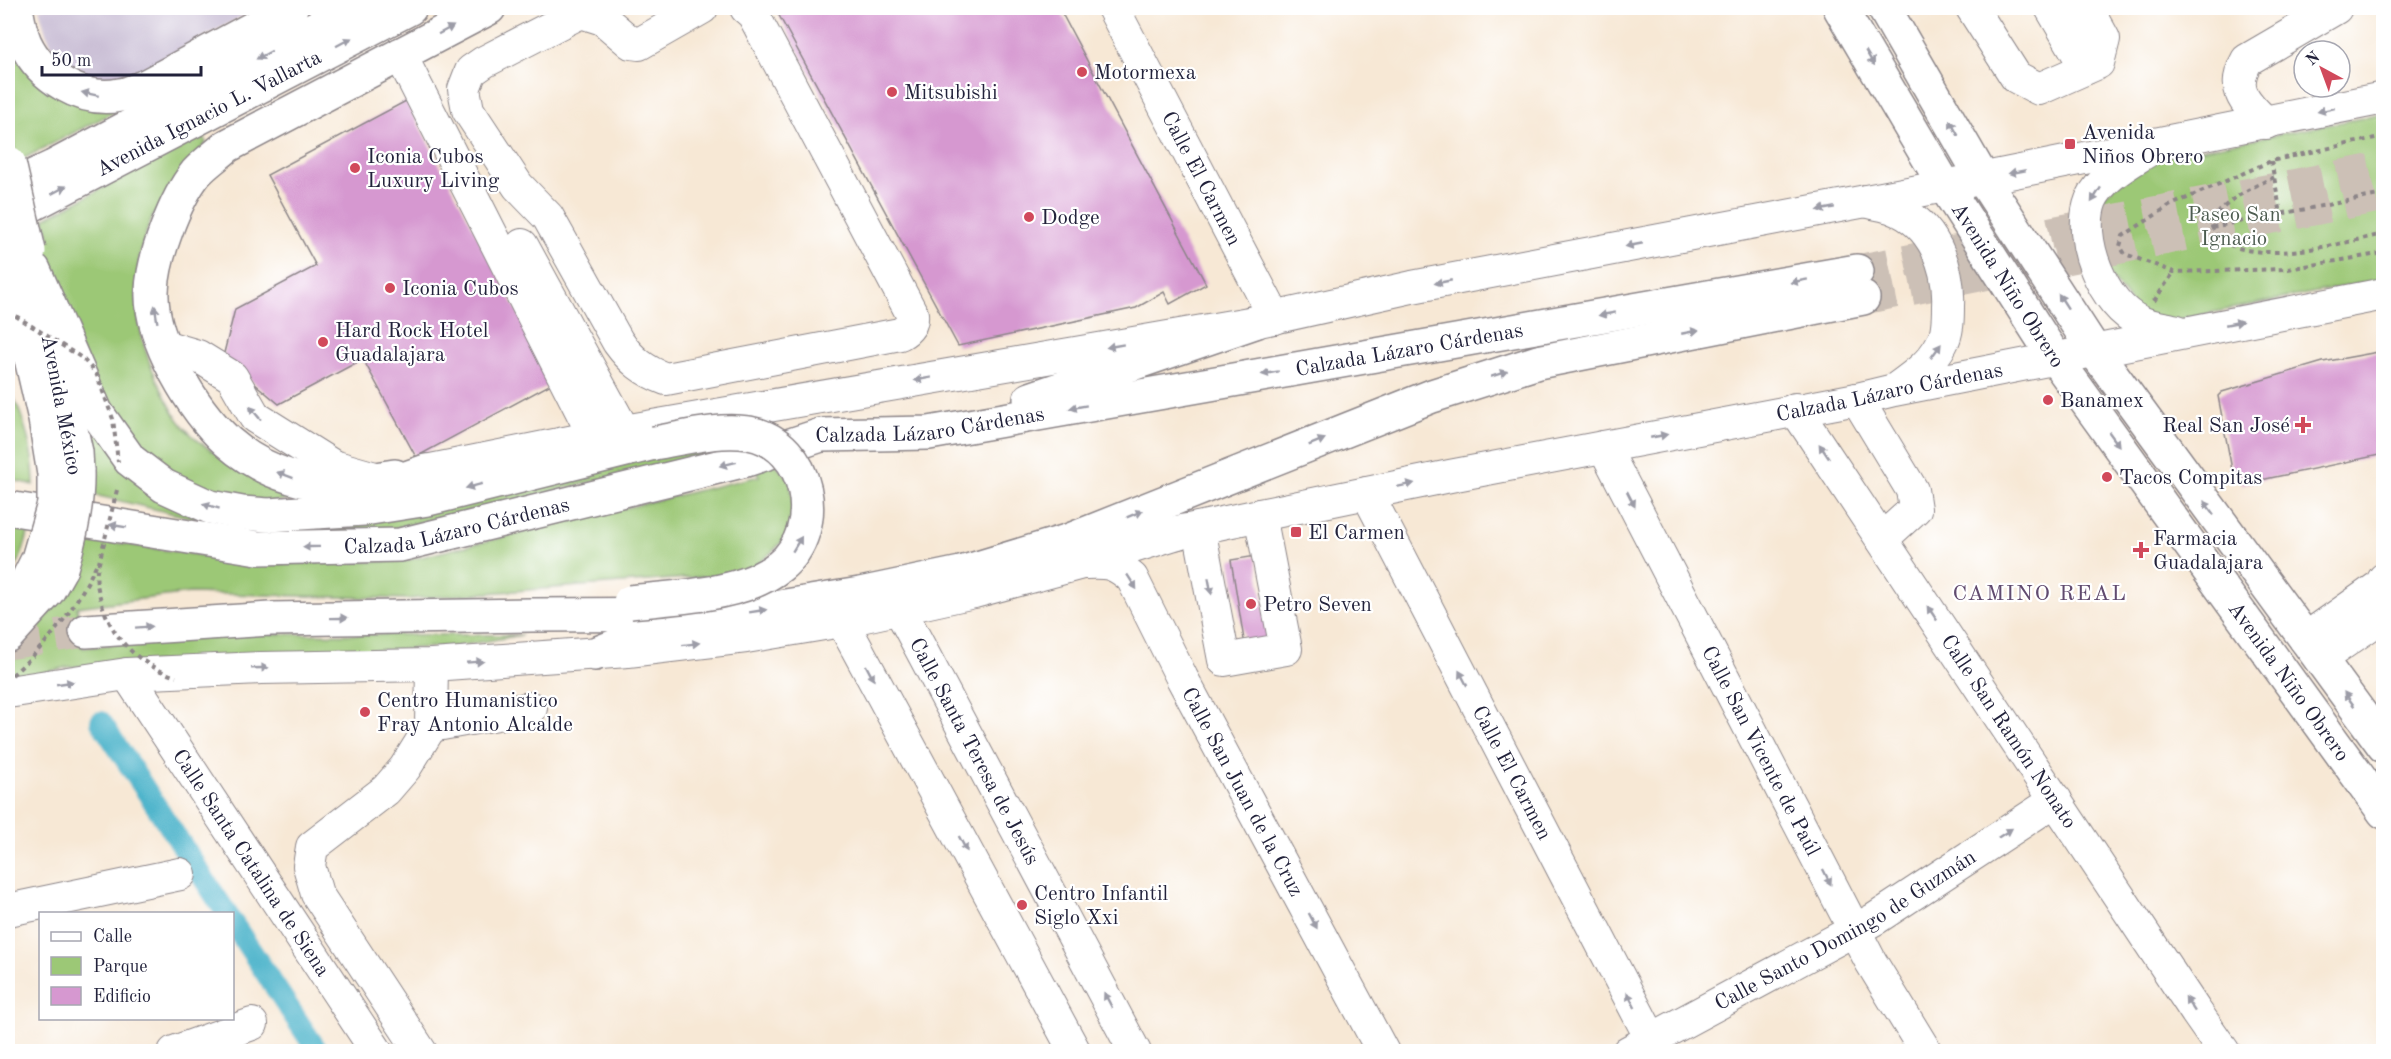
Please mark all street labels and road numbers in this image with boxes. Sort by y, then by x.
street label: Avenida Ignacio L. Vallarta [93,47,325,181]
street label: Calle El Carmen [1157,108,1244,249]
street label: Avenida Niño Obrero [1947,200,2067,372]
street label: Calzada Lázaro Cárdenas [1294,320,1525,381]
street label: Avenida México [37,334,84,477]
street label: Calzada Lázaro Cárdenas [1775,360,2005,426]
street label: Calzada Lázaro Cárdenas [815,404,1046,447]
street label: Calzada Lázaro Cárdenas [343,495,572,558]
street label: Avenida Niño Obrero [2223,599,2353,766]
street label: Calle San Ramón Nonato [1936,631,2080,833]
street label: Calle Santa Teresa de Jesús [905,635,1043,869]
street label: Calle San Vicente de Paúl [1697,643,1823,860]
street label: Calle San Juan de la Cruz [1177,684,1306,900]
street label: Calle El Carmen [1468,703,1555,844]
street label: Calle Santa Catalina de Siena [168,746,333,981]
street label: Calle Santo Domingo de Guzmán [1712,847,1980,1015]

